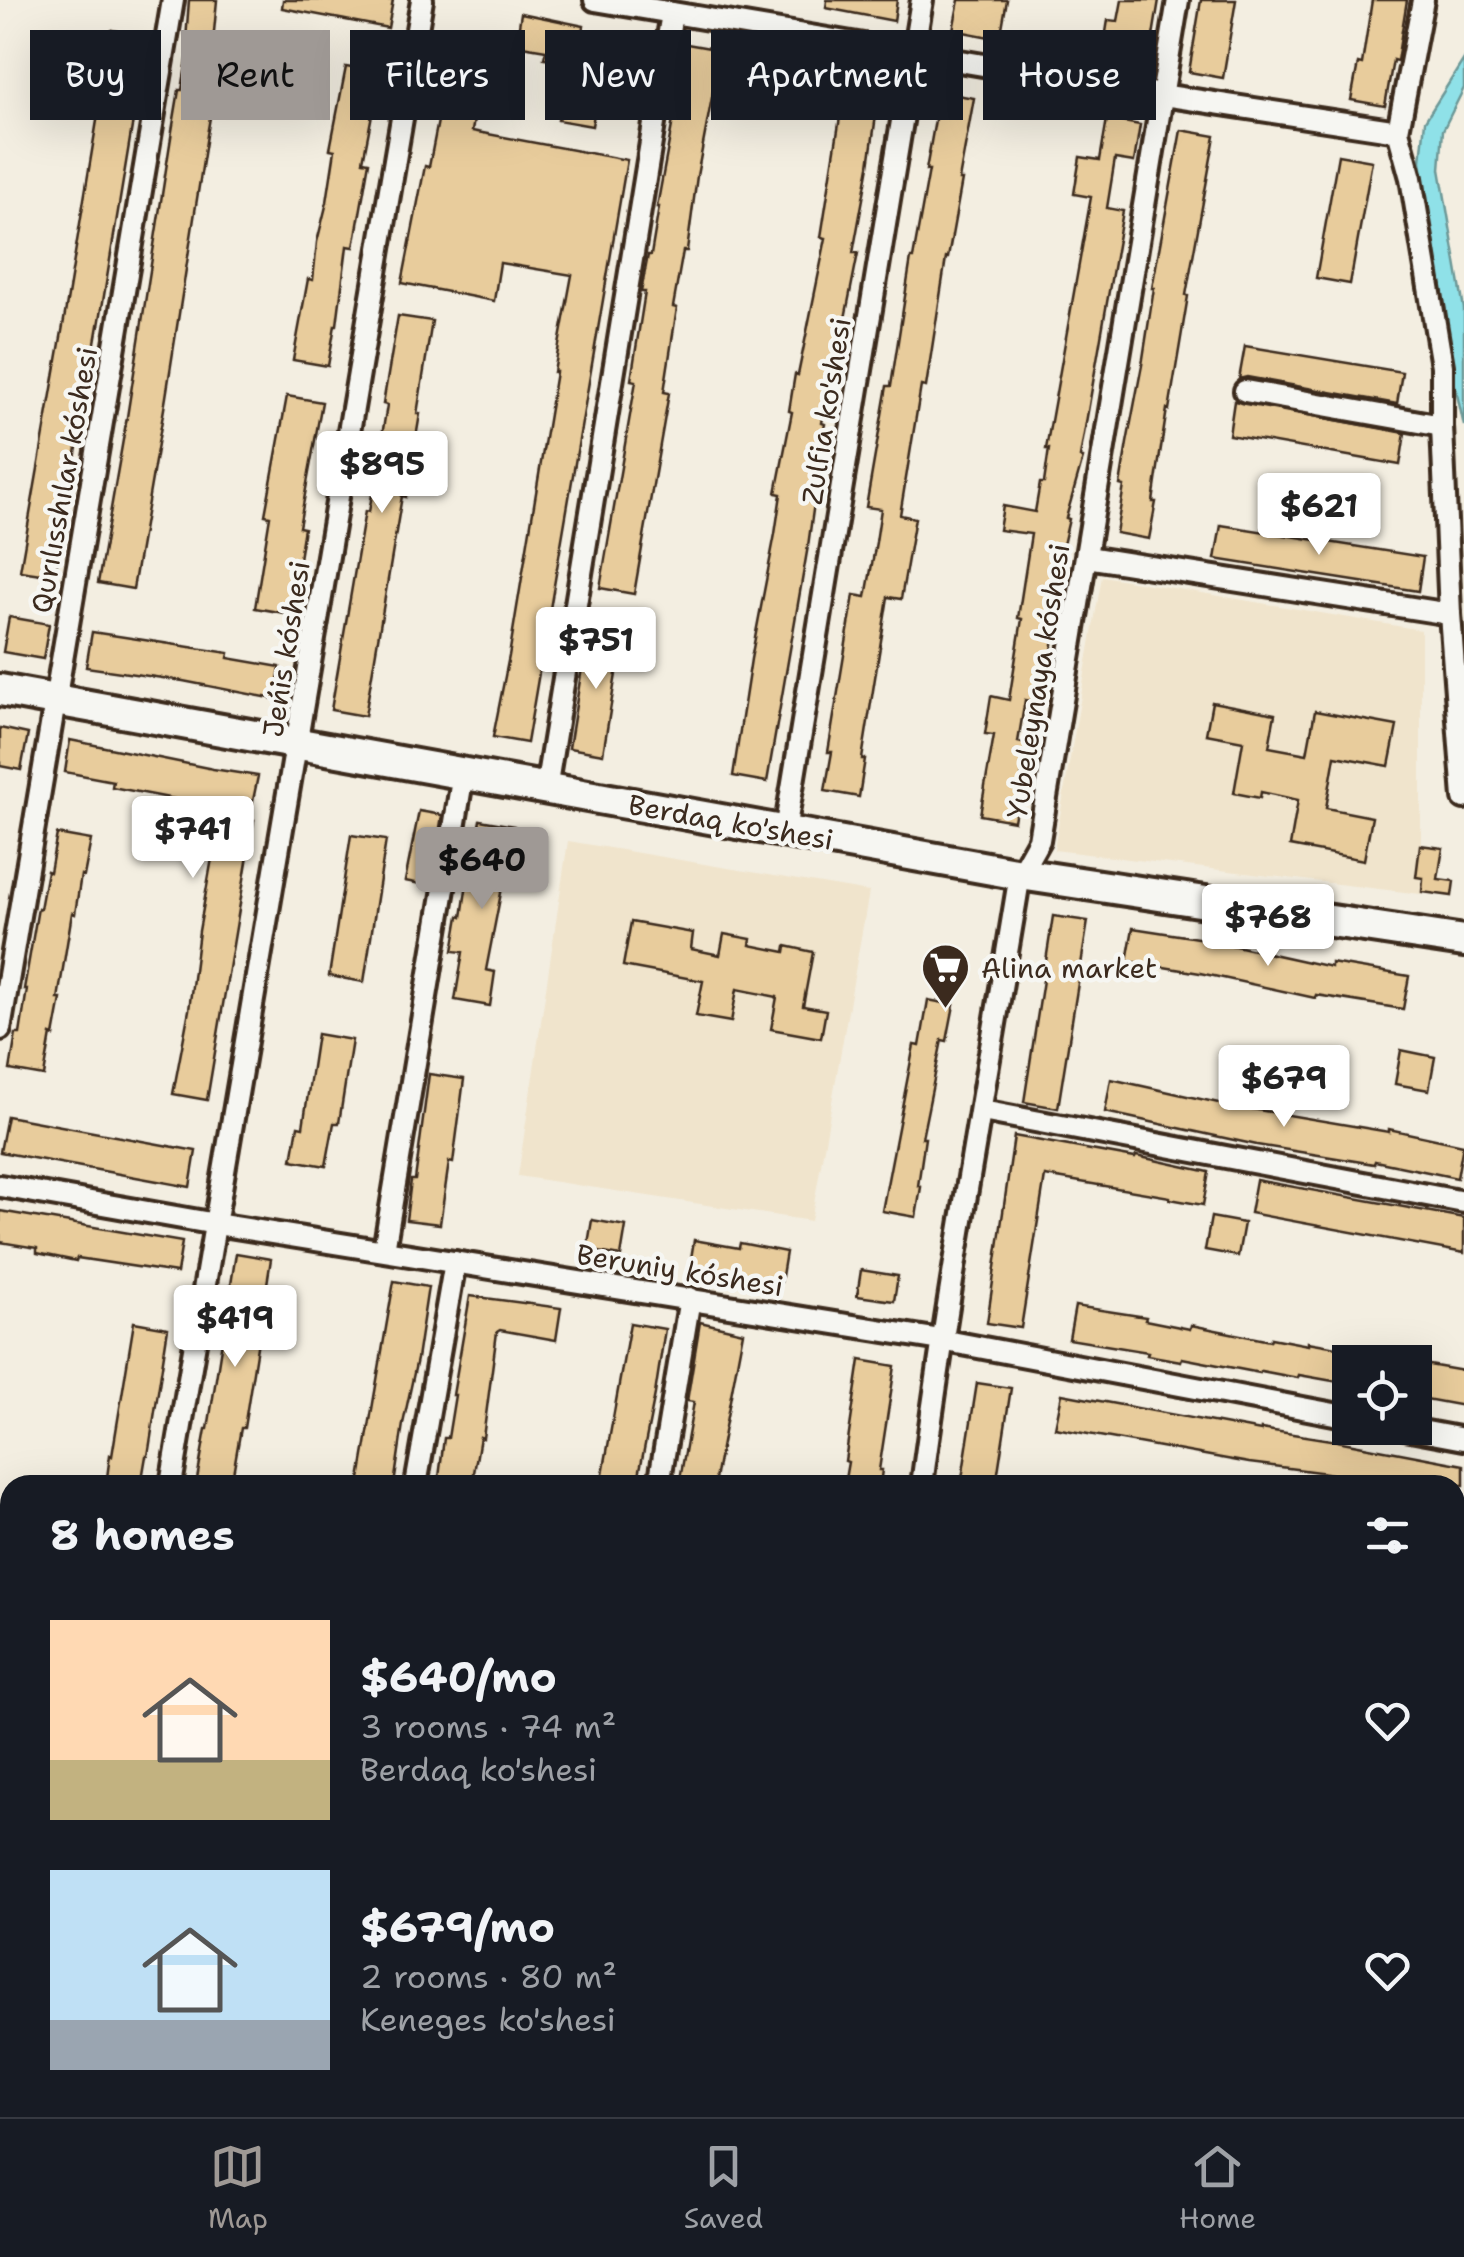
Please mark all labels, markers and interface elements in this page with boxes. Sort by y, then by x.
chip: Buy [30,30,161,120]
chip: Rent [181,30,330,120]
chip: Filters [350,30,525,120]
chip: New [545,30,691,120]
chip: Apartment [711,30,963,120]
chip: House [983,30,1156,120]
street label: Zulfia ko'shesi [792,315,860,507]
street label: Qurılısshılar kóshesi [22,344,106,616]
pin: $895 [323,431,441,516]
text: $895 [339,442,425,485]
pin: $621 [1260,473,1378,558]
text: $621 [1280,484,1358,527]
street label: Yubeleynaya kóshesi [998,541,1078,821]
street label: Jeńis kóshesi [253,558,319,740]
pin: $751 [537,607,655,692]
text: $751 [558,618,634,661]
street label: Berdaq ko'shesi [626,785,836,859]
pin: $741 [134,796,252,881]
text: $741 [154,807,232,850]
pin: $640 [423,827,541,912]
text: $640 [437,838,527,881]
pin: $768 [1209,884,1327,969]
text: $768 [1224,895,1312,938]
supermarket icon: Alina market [920,942,972,1010]
place label: Alina market [981,949,1157,987]
pin: $679 [1225,1045,1343,1130]
text: $679 [1241,1056,1327,1099]
street label: Beruniy kóshesi [574,1235,786,1305]
pin: $419 [176,1285,294,1370]
text: $419 [196,1296,274,1339]
map controls [1332,1345,1432,1445]
button: locate [1332,1345,1432,1445]
text: 8 homes [50,1507,235,1563]
icon: filters [1360,1508,1415,1563]
text: $640/mo [360,1649,557,1705]
icon: home [130,1660,250,1780]
icon: heart [1360,1693,1415,1748]
text: 3 rooms · 74 m² [360,1705,616,1748]
text: Berdaq ko'shesi [360,1748,597,1791]
text: $679/mo [360,1899,555,1955]
icon: home [130,1910,250,2030]
icon: heart [1360,1943,1415,1998]
text: 2 rooms · 80 m² [360,1955,617,1998]
text: Keneges ko'shesi [360,1998,616,2041]
tab: Map [208,2139,268,2237]
tab: Saved [684,2139,763,2237]
tab: Home [1179,2139,1256,2237]

